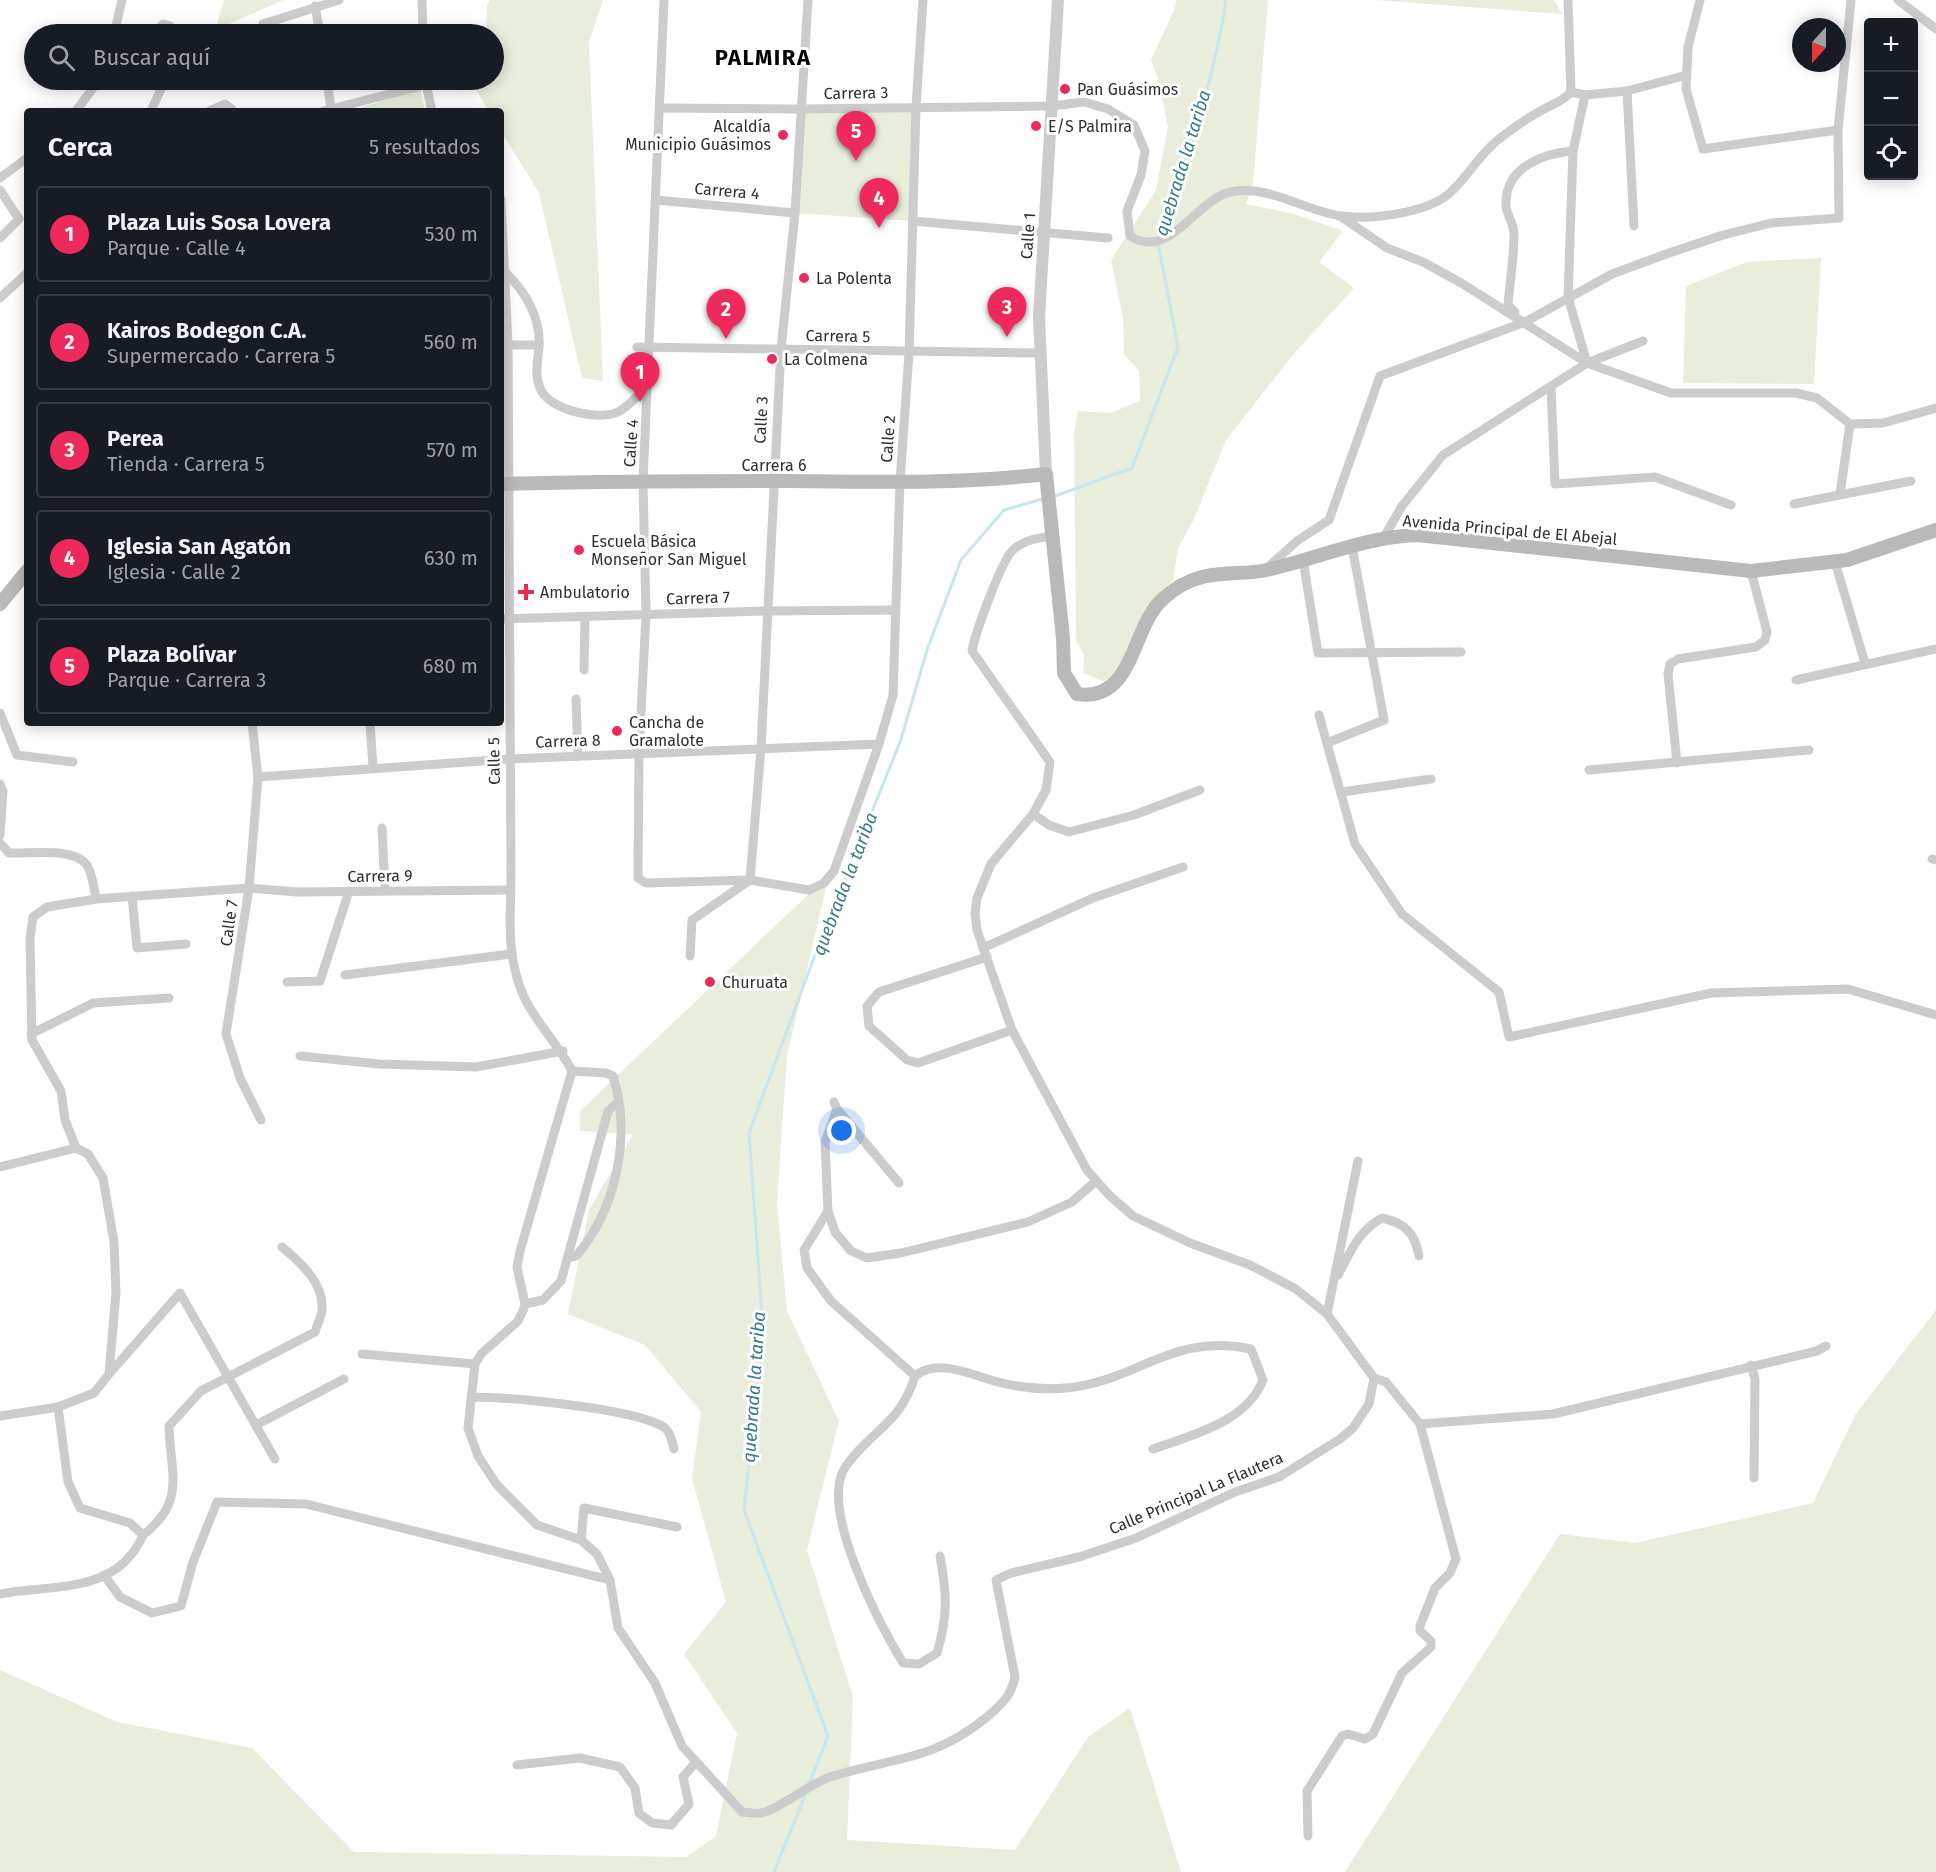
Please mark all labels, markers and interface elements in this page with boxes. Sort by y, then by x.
north arrow [1792,18,1846,72]
map controls [1864,18,1918,180]
button: + [1864,18,1918,72]
search box [24,24,504,90]
icon: search [45,41,78,74]
text: Buscar aquí [93,44,210,71]
district label: PALMIRA [715,44,811,71]
button: − [1864,72,1918,126]
place label: Pan Guásimos [1077,80,1178,99]
marker: Pan Guásimos [1058,82,1072,96]
street label: Carrera 3 [824,83,888,103]
water label: quebrada la tariba [1150,87,1216,239]
pin: 5 [836,112,876,161]
place label: Alcaldía Municipio Guásimos [625,117,771,154]
place label: E/S Palmira [1048,117,1132,136]
marker: E/S Palmira [1029,119,1043,133]
button: locate [1864,126,1918,180]
marker: Alcaldía Municipio Guásimos [776,128,790,142]
text: Cerca [48,132,113,163]
text: 5 resultados [369,135,480,159]
pin: 4 [860,178,898,228]
street label: Carrera 4 [694,179,761,203]
text: Plaza Luis Sosa Lovera [107,209,331,236]
street label: Calle 1 [1017,212,1039,260]
text: 1 [65,222,74,246]
text: 530 m [425,222,478,246]
text: Parque · Calle 4 [107,236,246,260]
place label: La Polenta [816,269,892,288]
marker: La Polenta [797,271,811,285]
pin: 3 [988,288,1026,337]
pin: 2 [706,290,746,339]
text: Kairos Bodegon C.A. [107,317,307,344]
street label: Carrera 5 [805,326,871,346]
text: 2 [64,330,75,354]
text: 560 m [424,330,478,354]
text: Supermercado · Carrera 5 [107,344,335,368]
place label: La Colmena [784,350,868,369]
pin: 1 [620,352,660,402]
marker: La Colmena [765,352,779,366]
street label: Calle 3 [750,396,772,444]
street label: Calle 2 [877,415,899,463]
street label: Calle 4 [620,418,642,468]
text: Perea [107,425,164,452]
text: 3 [64,438,75,462]
text: 570 m [426,438,478,462]
text: Tienda · Carrera 5 [107,452,265,476]
street label: Carrera 6 [741,456,807,475]
street label: Avenida Principal de El Abejal [1402,511,1618,549]
place label: Escuela Básica Monseñor San Miguel [591,532,747,569]
text: Iglesia San Agatón [107,533,291,560]
marker: Escuela Básica Monseñor San Miguel [572,543,586,557]
text: 4 [64,546,75,570]
text: 630 m [424,546,478,570]
text: Iglesia · Calle 2 [107,560,241,584]
marker: Ambulatorio [517,583,535,601]
place label: Ambulatorio [540,583,630,602]
street label: Carrera 7 [666,587,730,609]
text: Plaza Bolívar [107,641,236,668]
text: 5 [64,654,75,678]
text: 680 m [423,654,478,678]
text: Parque · Carrera 3 [107,668,266,692]
place label: Cancha de Gramalote [629,713,704,750]
marker: Cancha de Gramalote [610,724,624,738]
street label: Carrera 8 [535,730,601,752]
street label: Calle 5 [484,737,504,785]
water label: quebrada la tariba [808,809,882,959]
street label: Carrera 9 [347,866,413,886]
street label: Calle 7 [216,899,242,947]
place label: Churuata [722,973,788,992]
marker: Churuata [703,975,717,989]
your location [827,1116,856,1145]
water label: quebrada la tariba [738,1311,770,1463]
street label: Calle Principal La Flautera [1106,1448,1286,1538]

